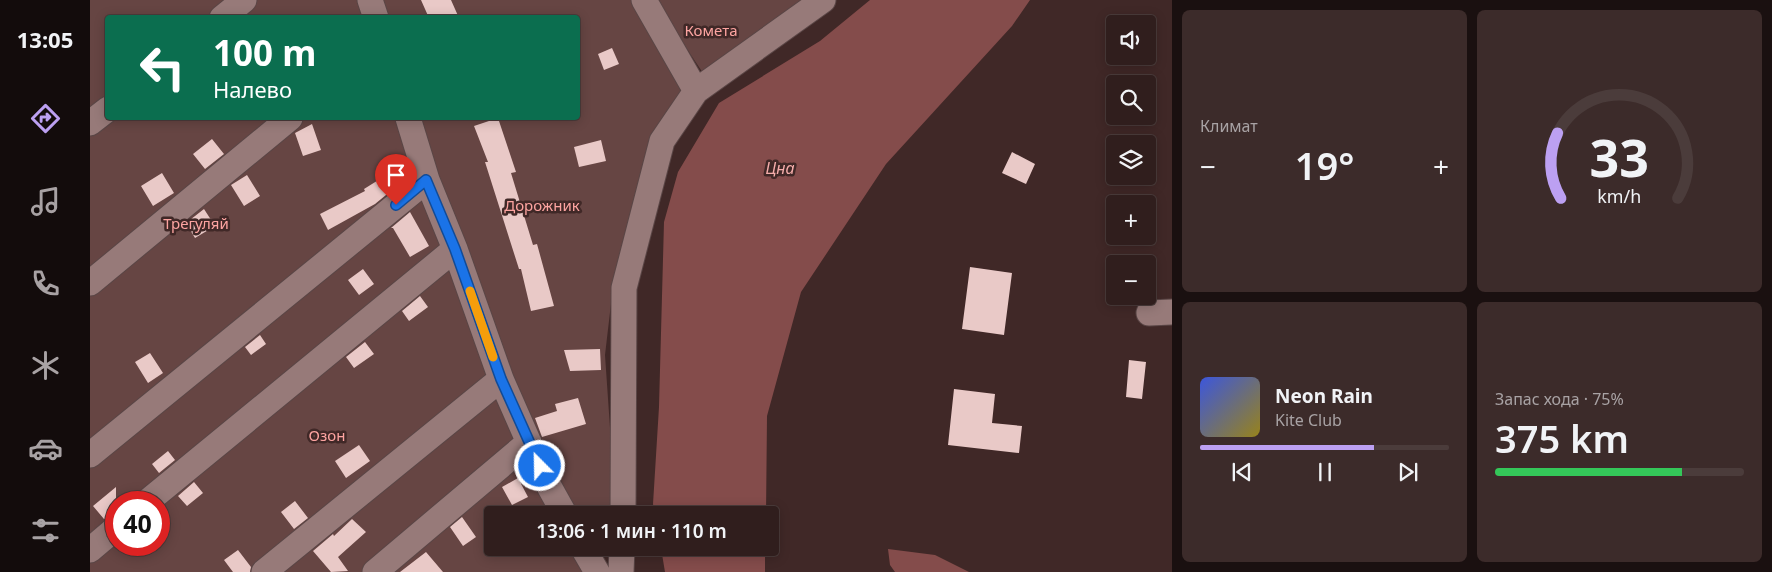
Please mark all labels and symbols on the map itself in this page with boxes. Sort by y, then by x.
park label: Комета [685,20,737,40]
pin [375,154,417,205]
water label: Цна [765,157,795,179]
park label: Дорожник [504,195,580,215]
park label: Трегуляй [163,213,229,233]
park label: Озон [309,425,345,445]
position arrow [513,439,565,491]
speed limit sign: 40 [105,491,170,556]

